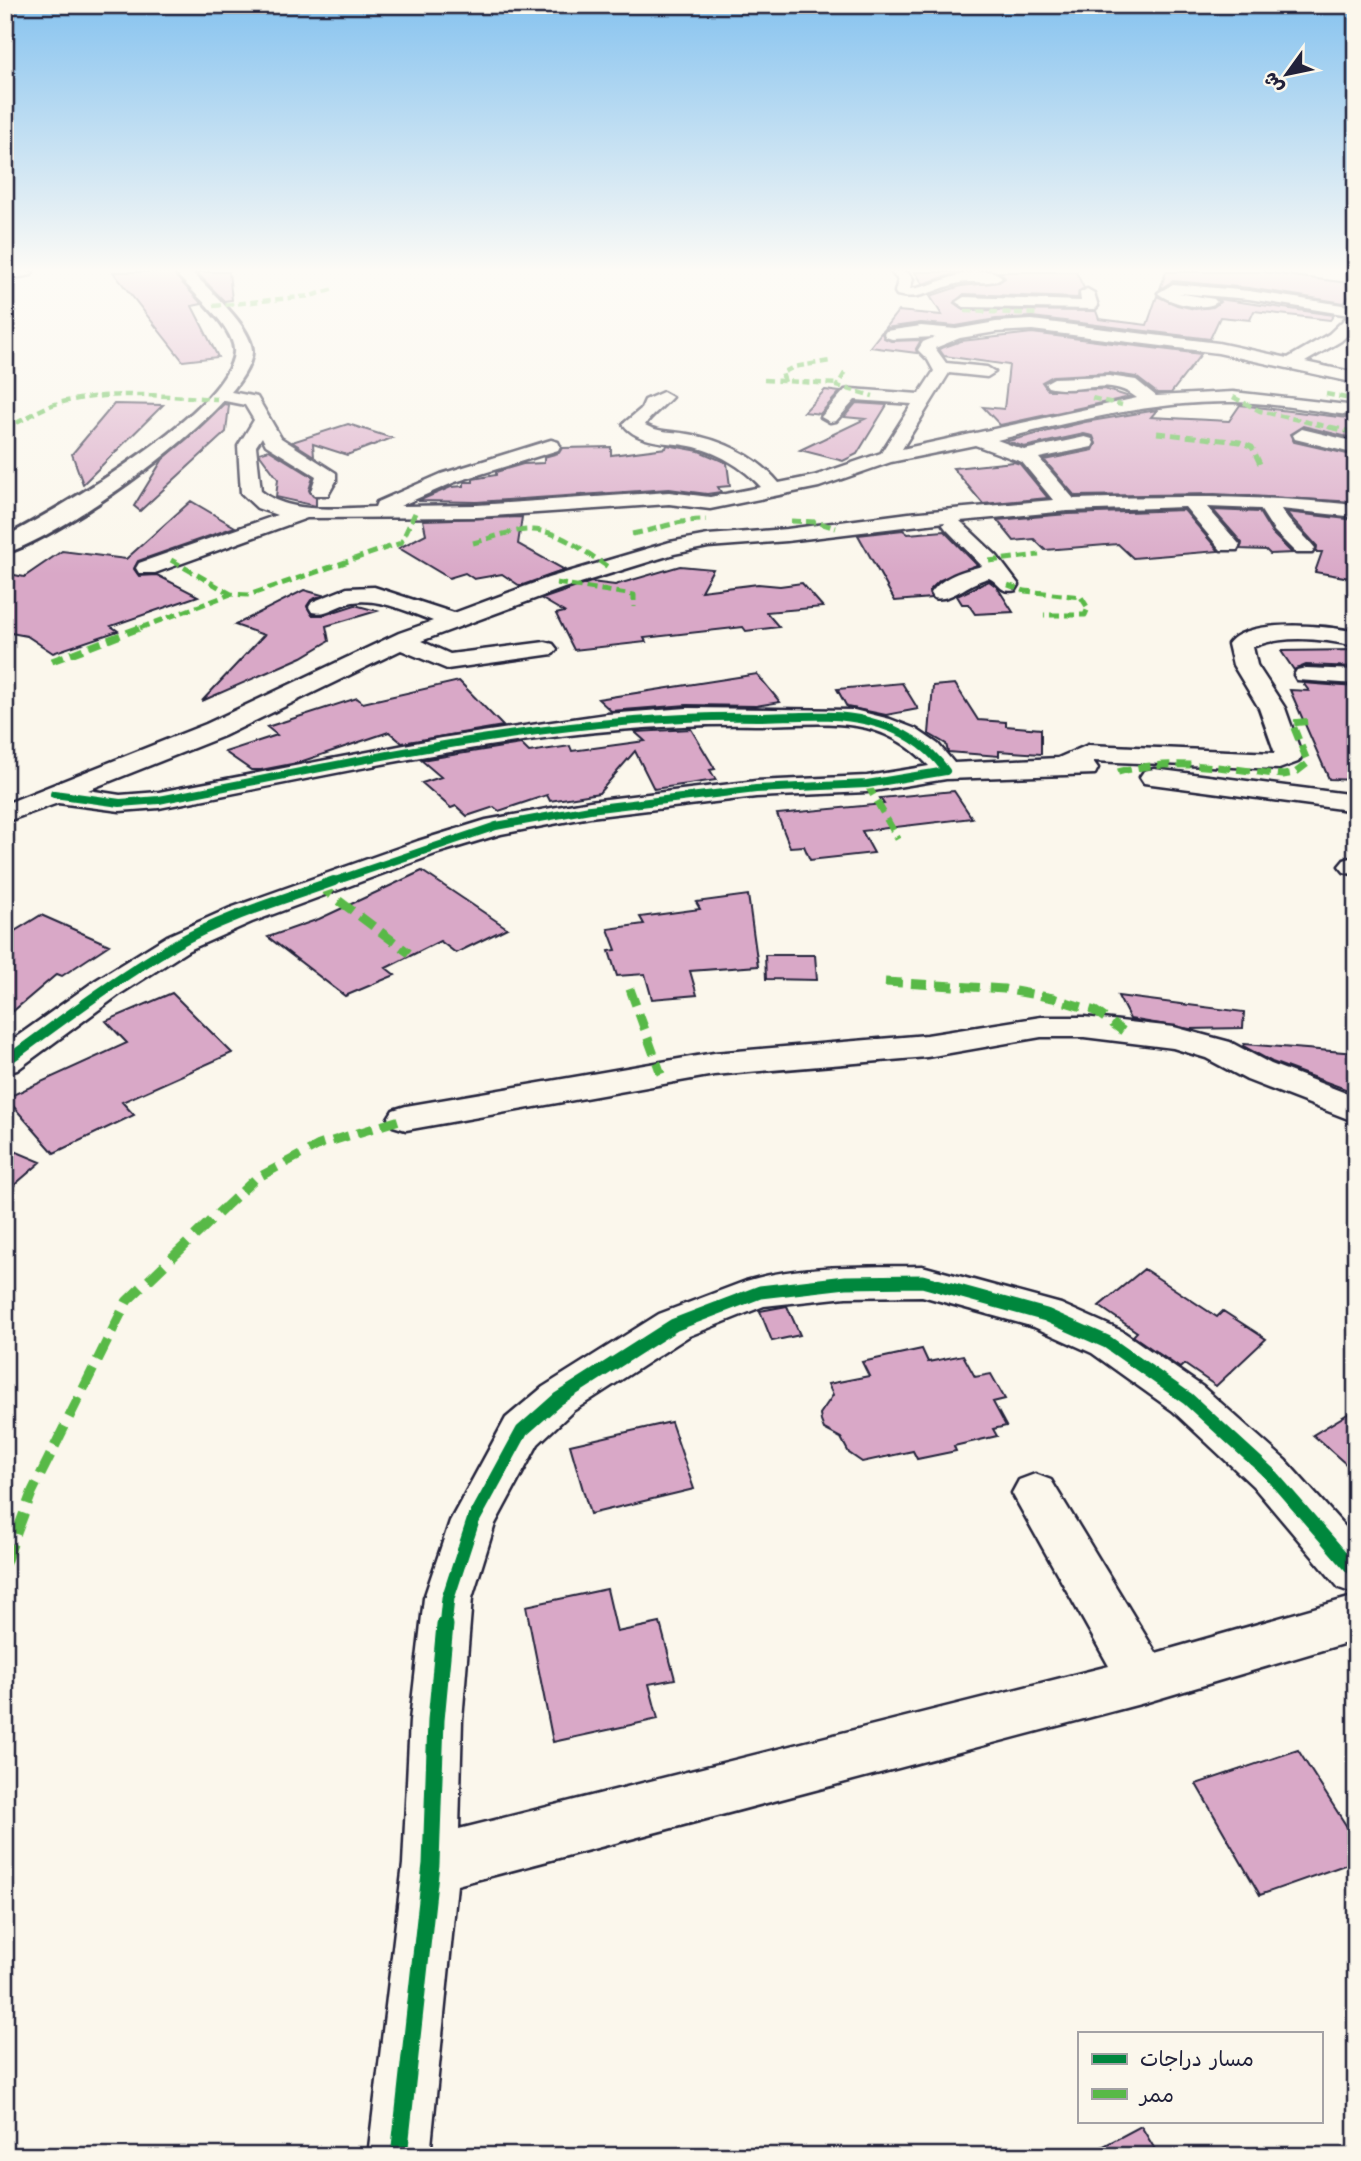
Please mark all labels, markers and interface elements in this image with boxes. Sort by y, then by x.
north arrow [1252,38,1322,108]
text: ش [1256,65,1293,99]
legend [1078,2032,1322,2122]
text: مسار دراجات [1140,2044,1254,2077]
text: ممر [1138,2080,1174,2113]

